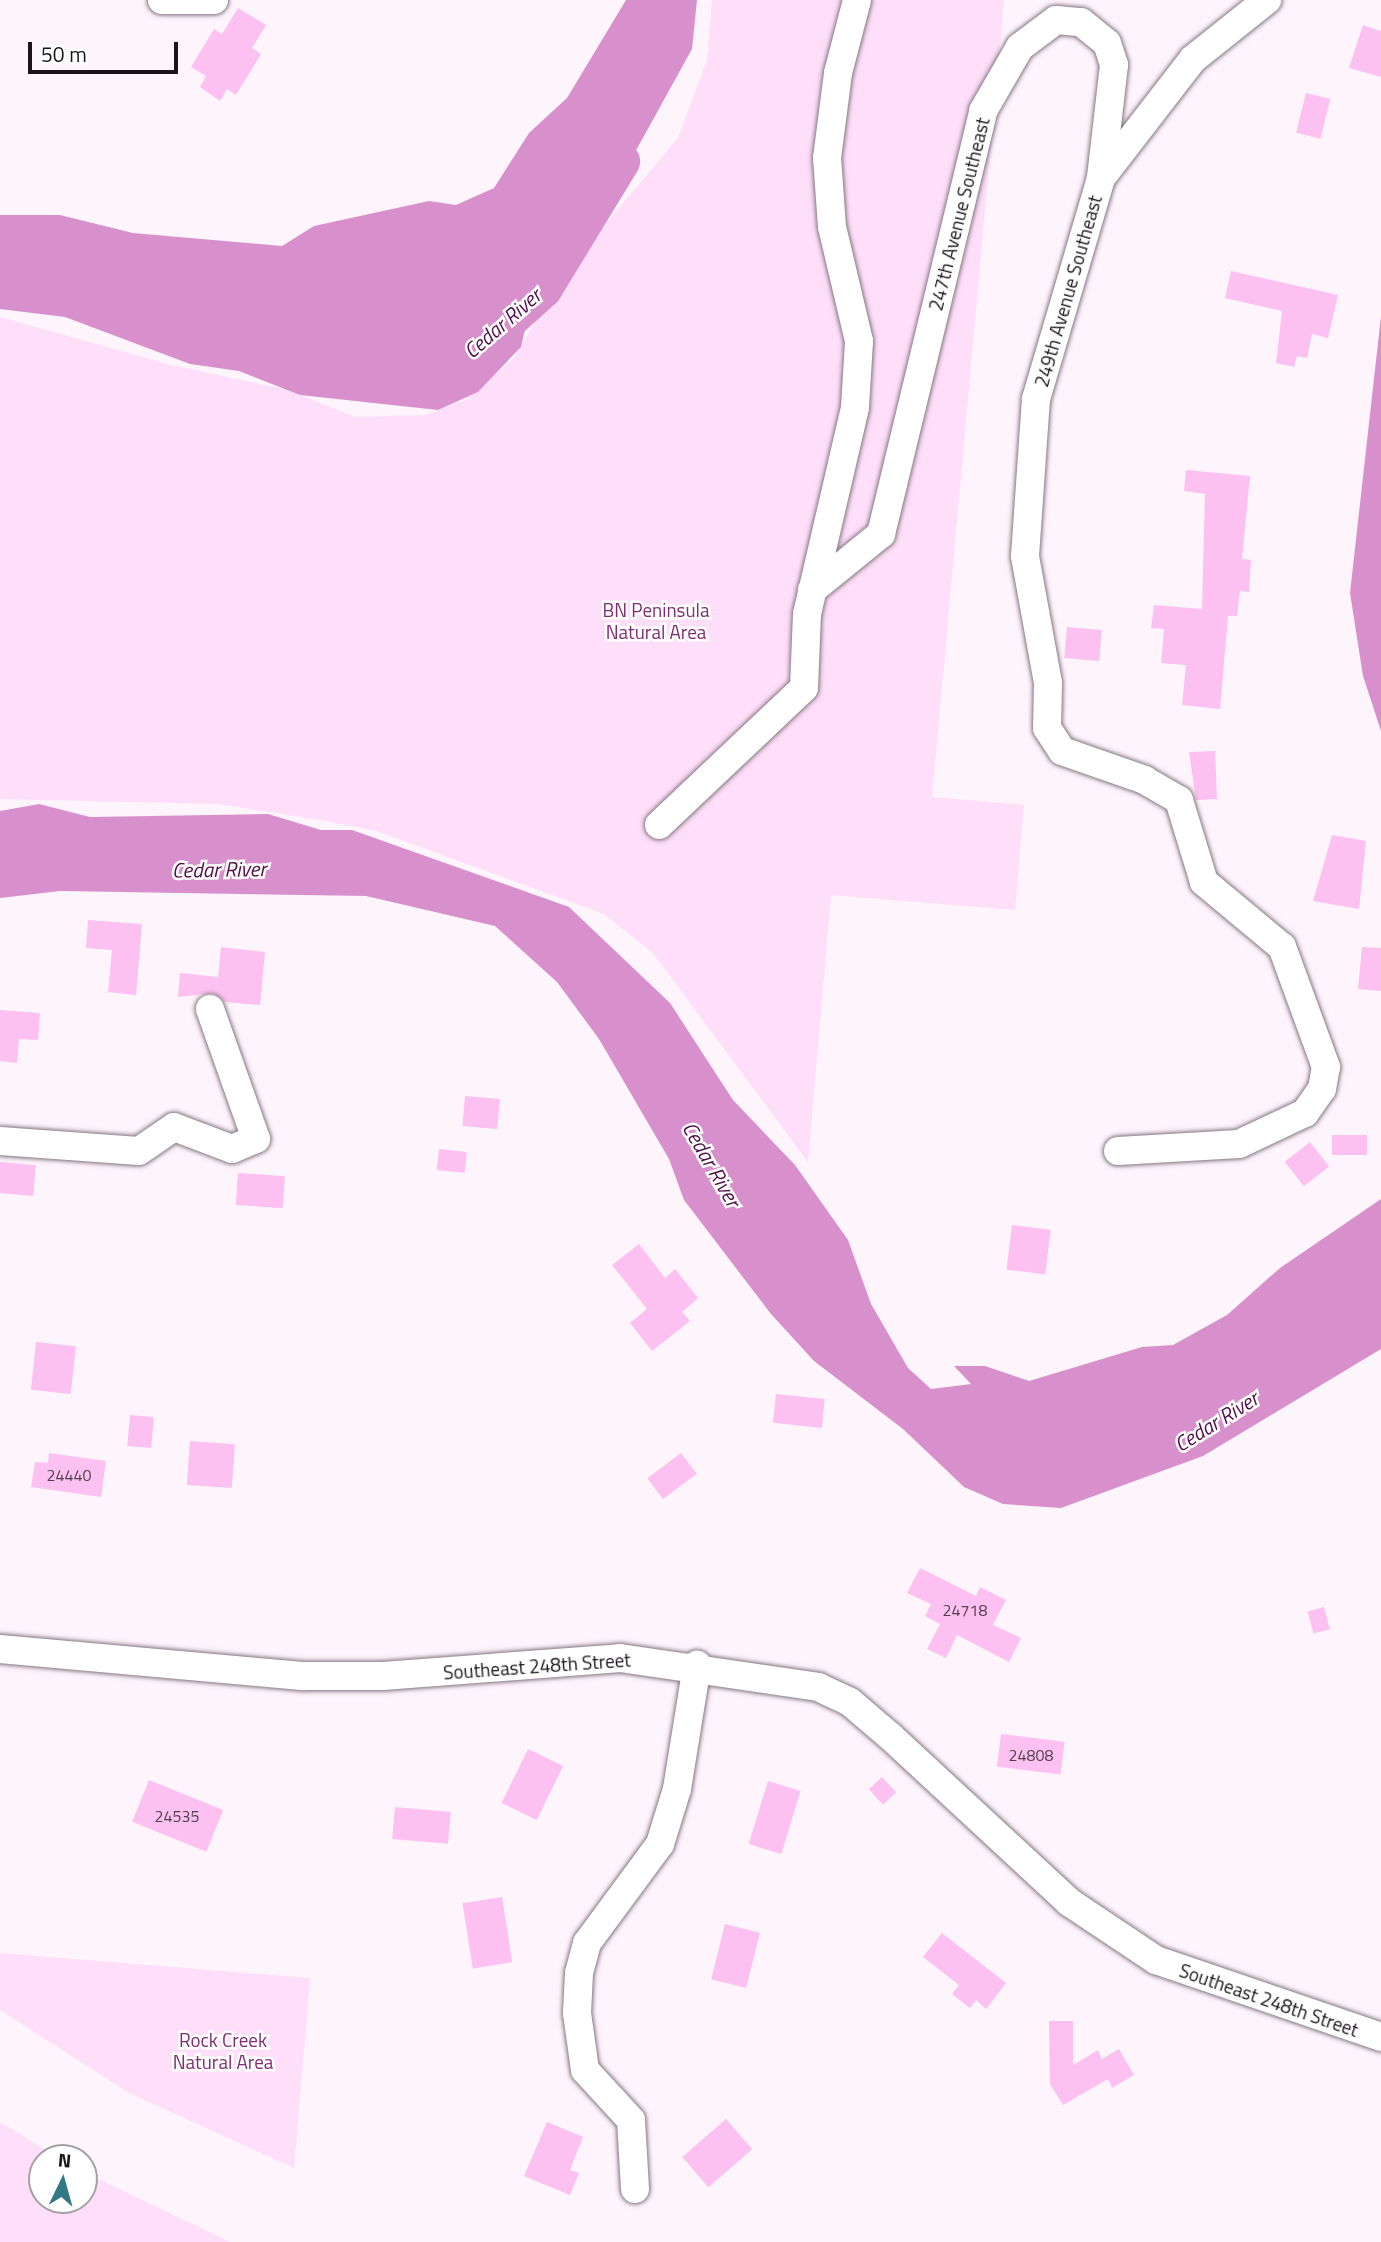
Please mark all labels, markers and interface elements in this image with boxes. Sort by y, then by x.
scale bar [32,28,182,72]
text: 50 m [41,38,87,70]
street label: 247th Avenue Southeast [924,115,994,313]
street label: 249th Avenue Southeast [1030,192,1106,390]
water label: Cedar River [458,283,546,363]
park label: BN Peninsula Natural Area [603,599,709,643]
water label: Cedar River [172,856,266,882]
water label: Cedar River [678,1117,746,1211]
water label: Cedar River [1169,1385,1263,1457]
house number: 24440 [47,1465,91,1485]
house number: 24718 [943,1600,987,1620]
street label: Southeast 248th Street [442,1648,632,1684]
house number: 24808 [1009,1745,1053,1765]
house number: 24535 [155,1806,199,1826]
street label: Southeast 248th Street [1176,1959,1362,2041]
park label: Rock Creek Natural Area [173,2029,273,2073]
north arrow [28,2144,98,2214]
text: N [57,2145,73,2175]

